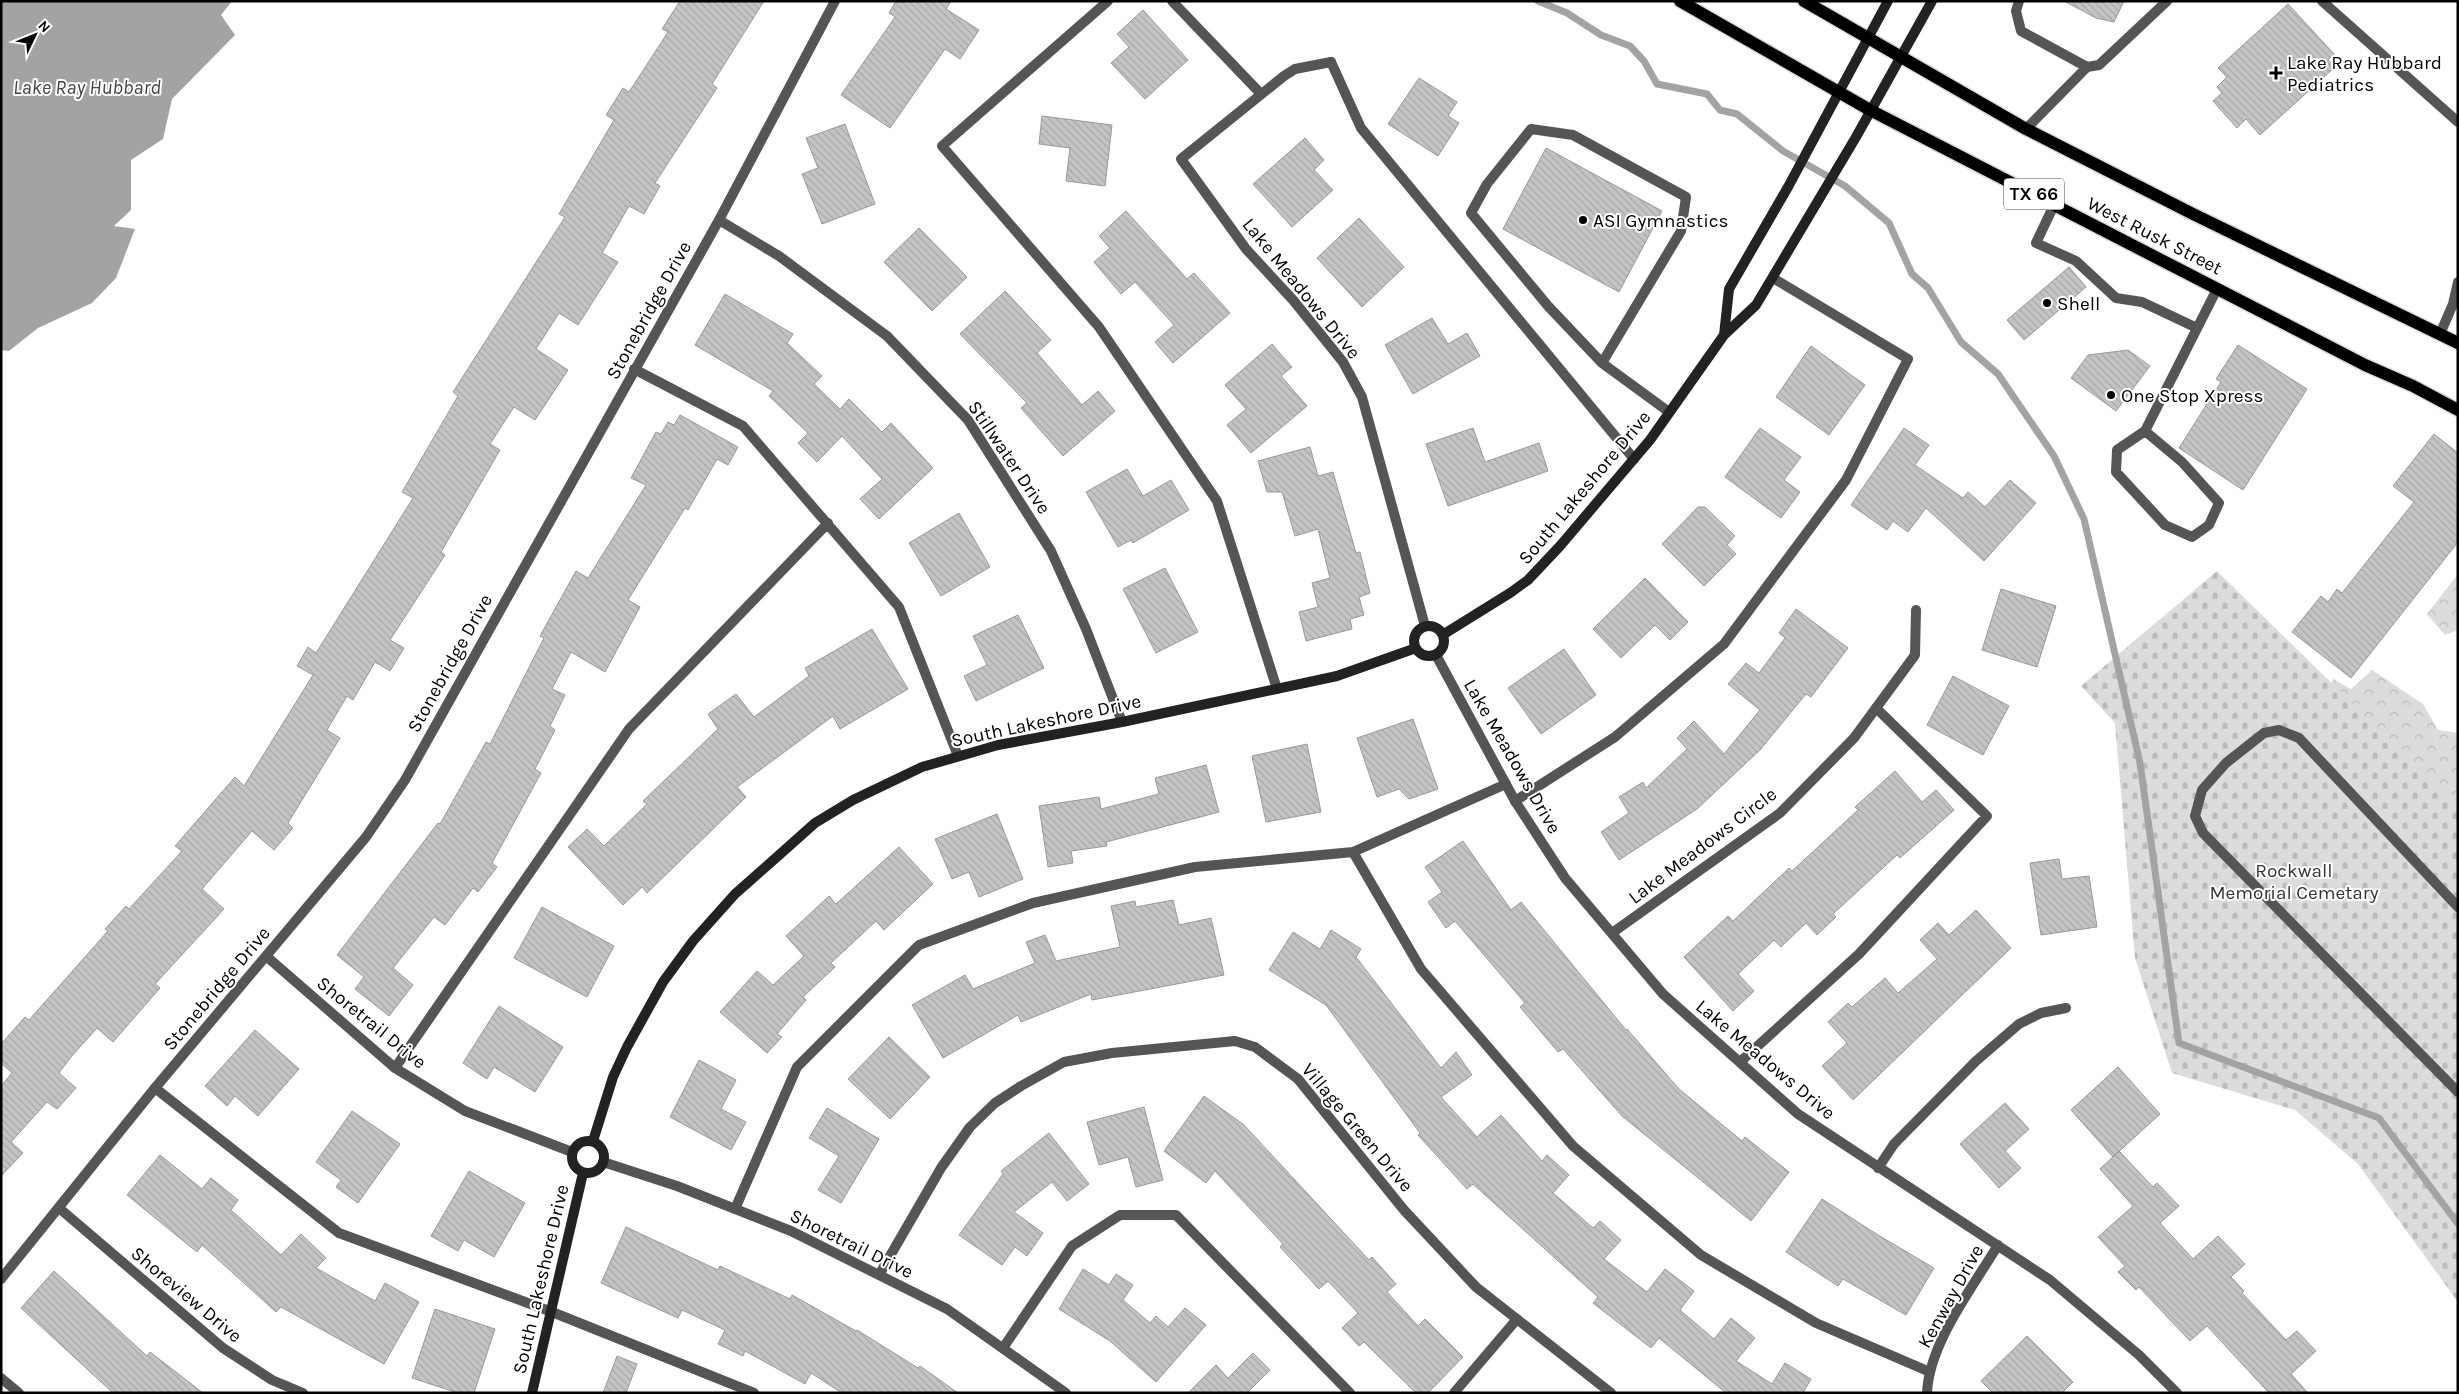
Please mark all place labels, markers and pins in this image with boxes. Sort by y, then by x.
place label: Lake Ray Hubbard Pediatrics [2287,52,2442,96]
marker: Lake Ray Hubbard Pediatrics [2269,66,2283,80]
place label: ASI Gymnastics [1593,210,1729,232]
marker: ASI Gymnastics [1577,214,1589,226]
place label: Shell [2057,293,2100,315]
marker: Shell [2041,297,2053,309]
place label: One Stop Xpress [2121,385,2264,407]
marker: One Stop Xpress [2105,389,2117,401]

